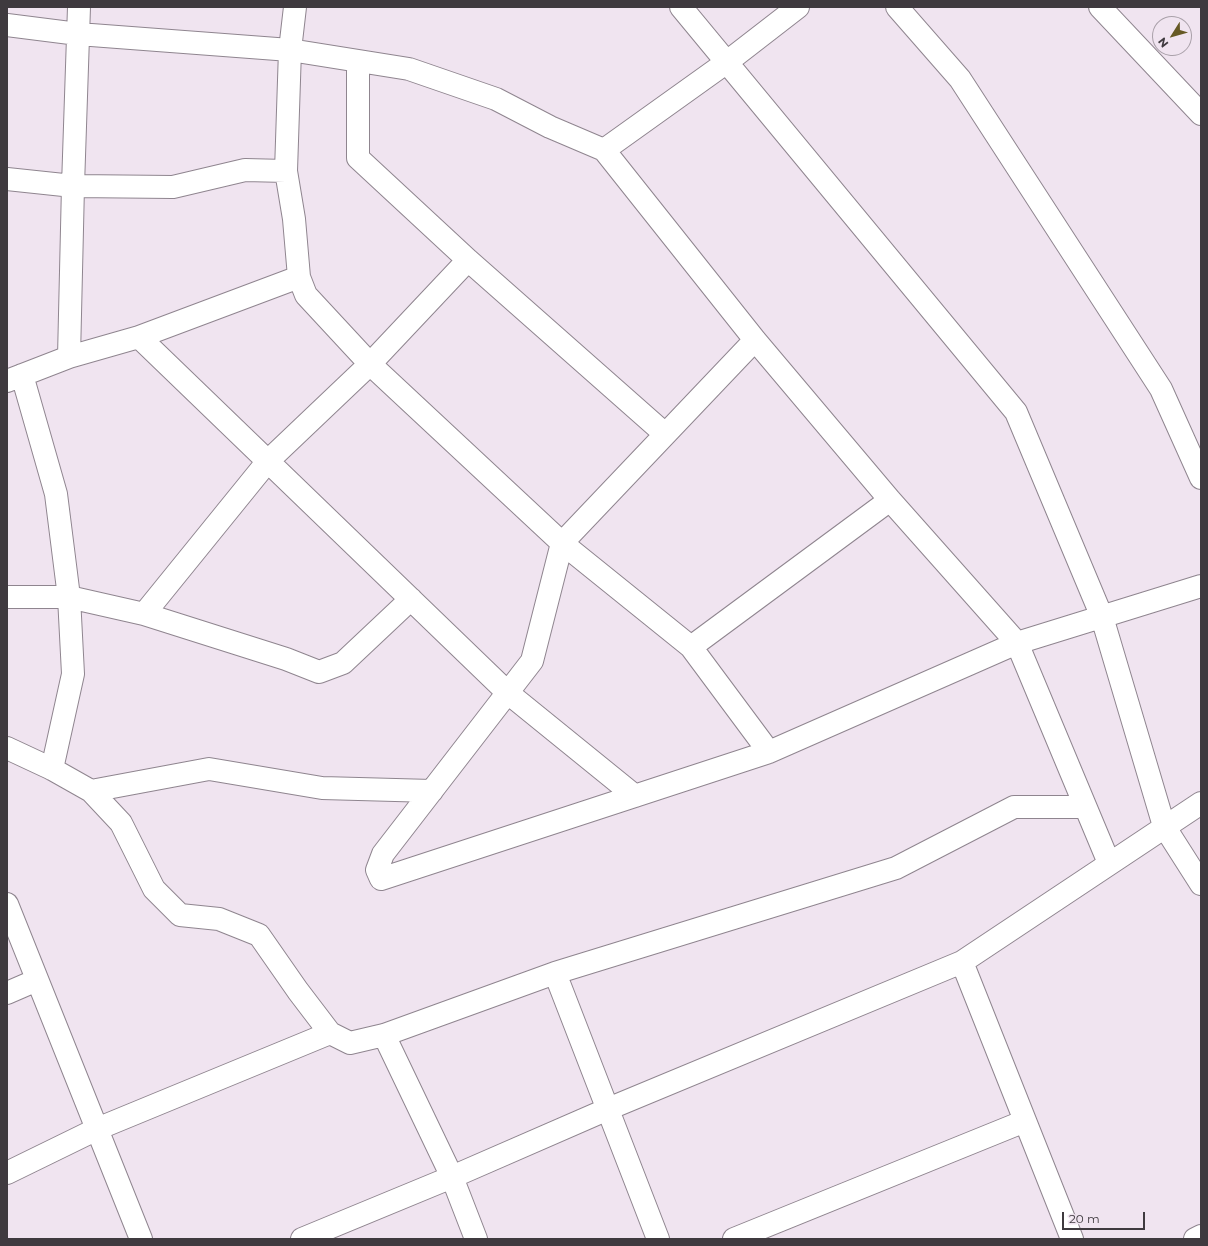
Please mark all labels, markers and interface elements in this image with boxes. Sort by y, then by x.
north arrow [1152,16,1192,56]
text: N [1155,35,1171,50]
scale bar [1064,1204,1147,1230]
text: 20 m [1069,1211,1100,1226]

